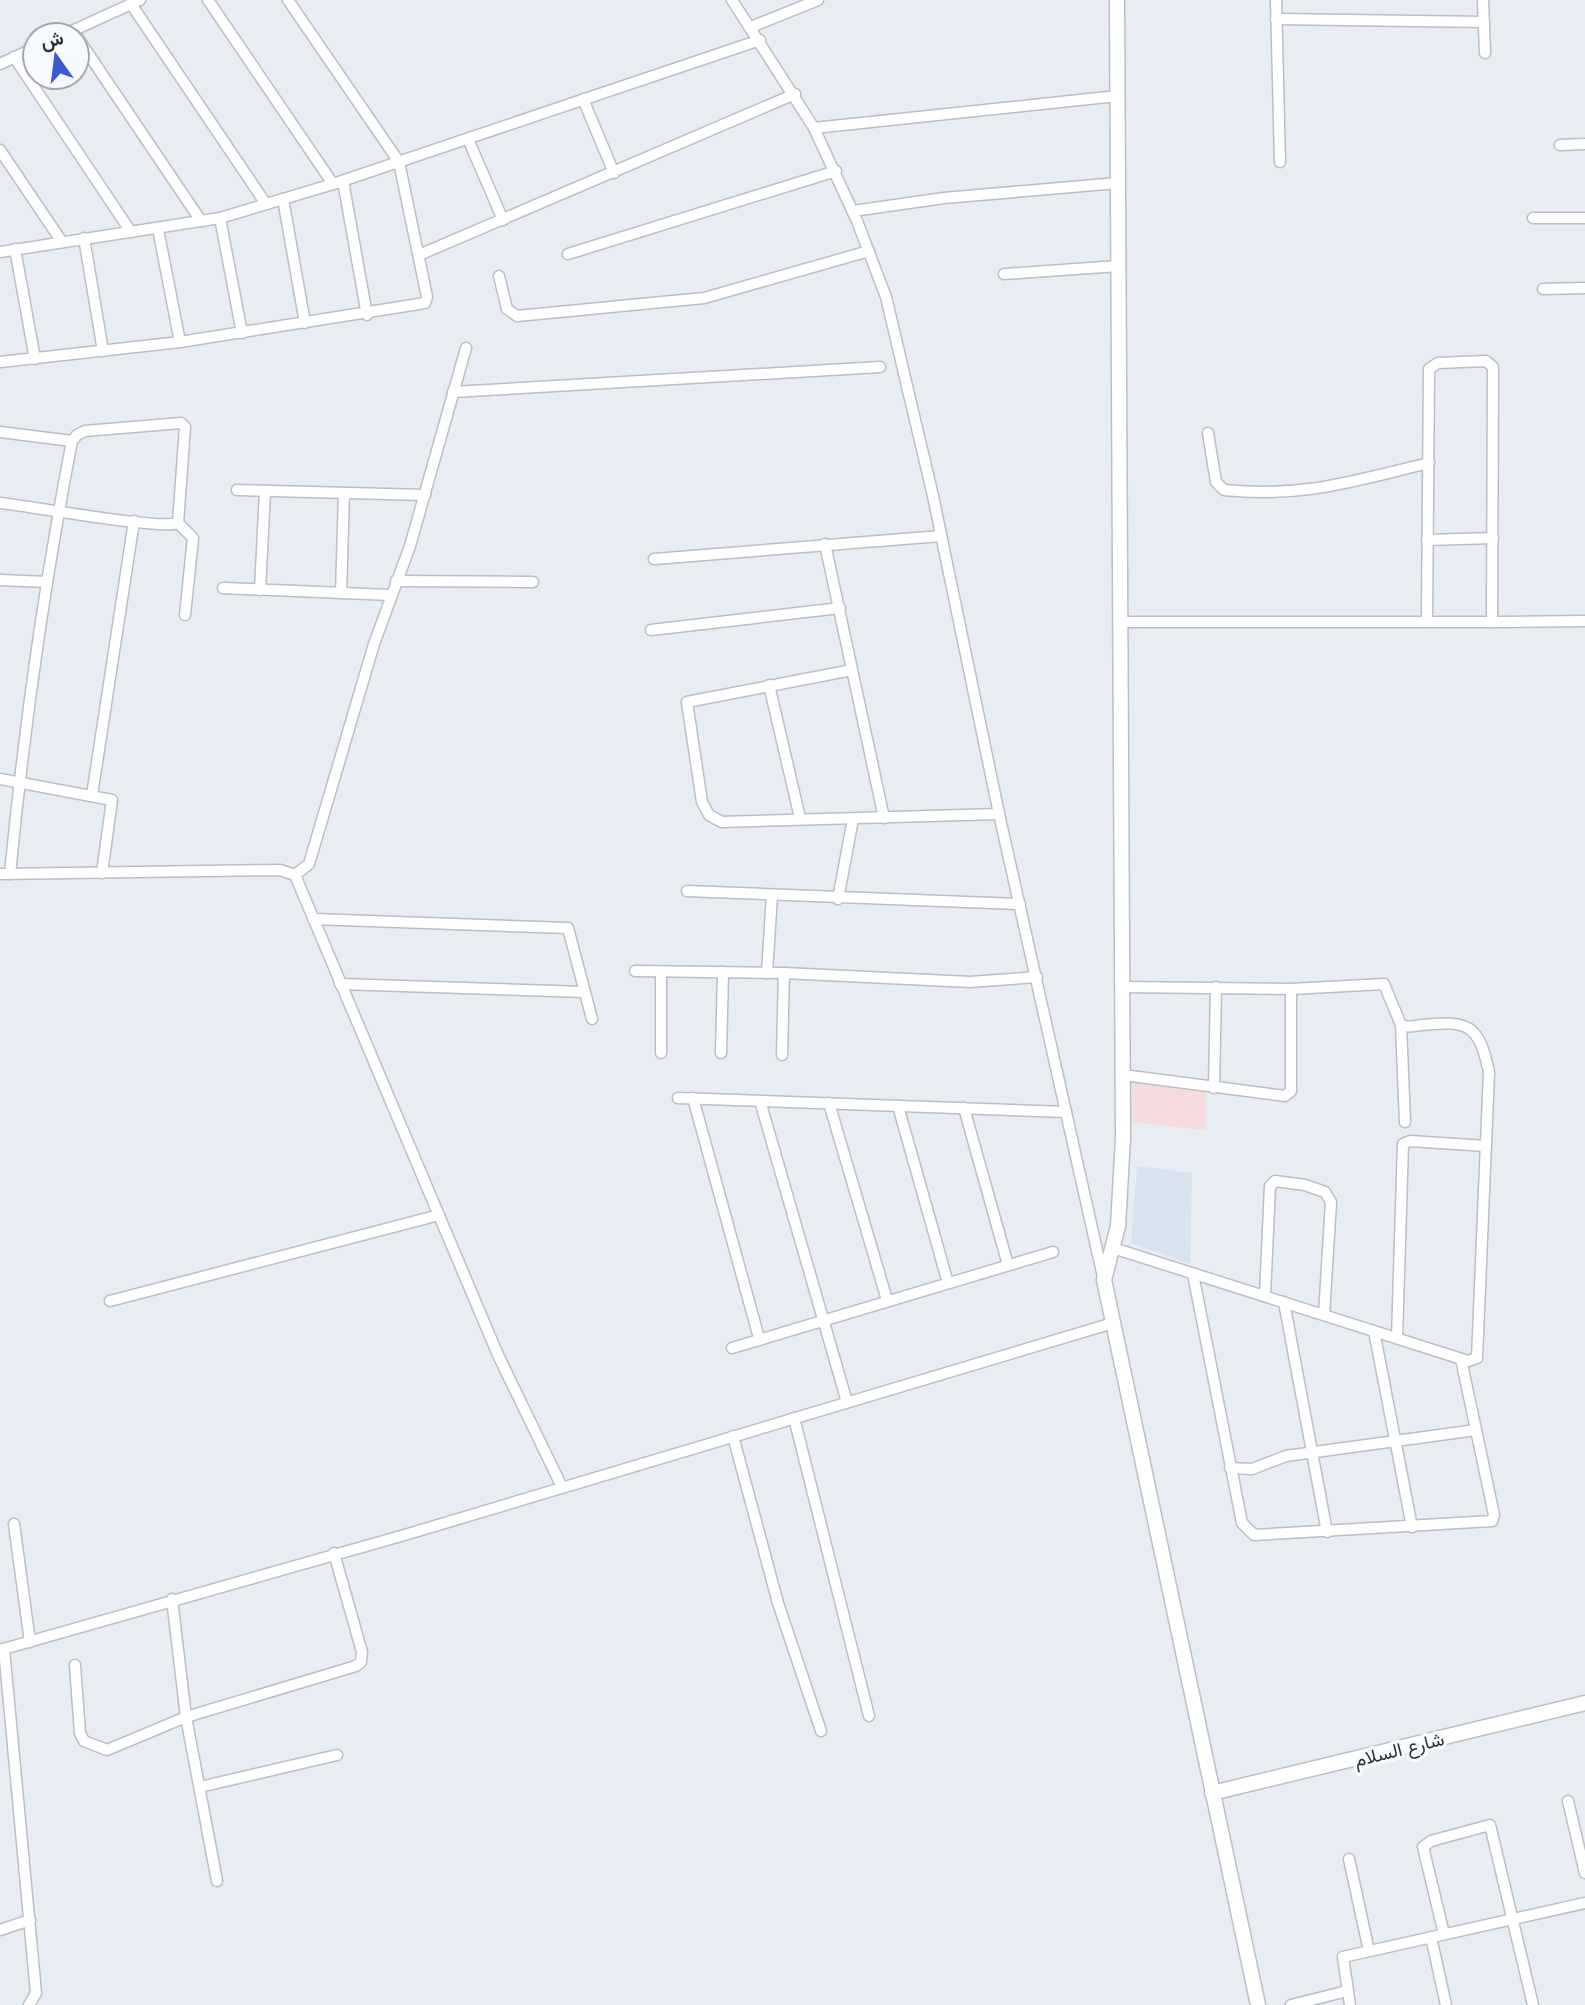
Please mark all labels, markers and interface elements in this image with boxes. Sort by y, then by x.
north arrow [21,21,91,91]
text: ش [38,25,66,54]
street label: شارع السلام [1352,1726,1447,1773]

